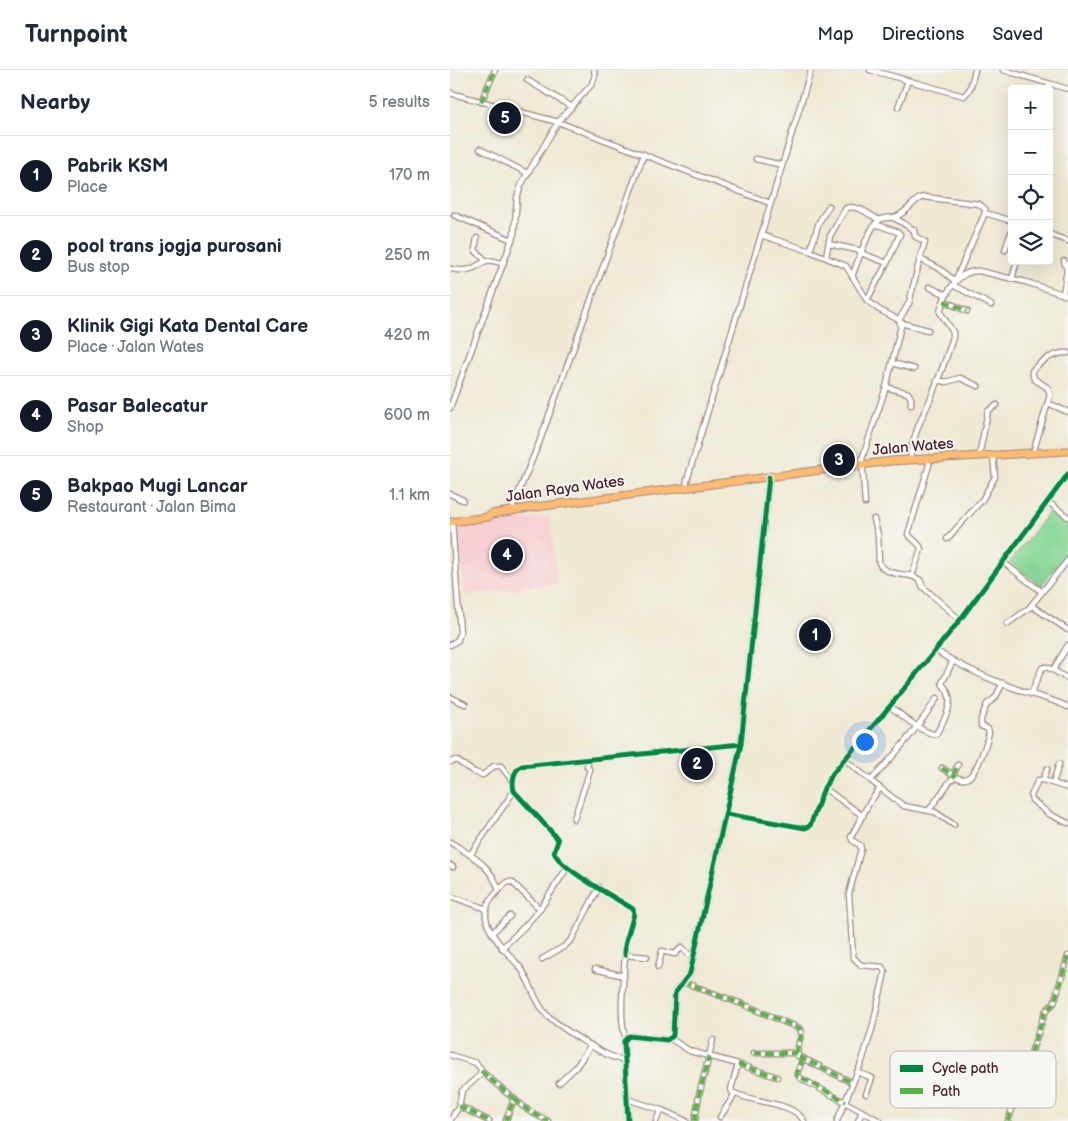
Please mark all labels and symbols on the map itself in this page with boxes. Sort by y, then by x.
pin: 5 [489,99,521,137]
street label: Jalan Wates [872,434,955,460]
pin: 3 [823,441,855,479]
street label: Jalan Raya Wates [504,471,626,507]
pin: 4 [491,536,523,574]
pin: 1 [799,616,831,654]
your location [852,729,878,755]
pin: 2 [681,745,713,783]
legend [890,1051,1056,1108]
text: Cycle path [932,1060,999,1077]
text: Path [932,1083,960,1100]

